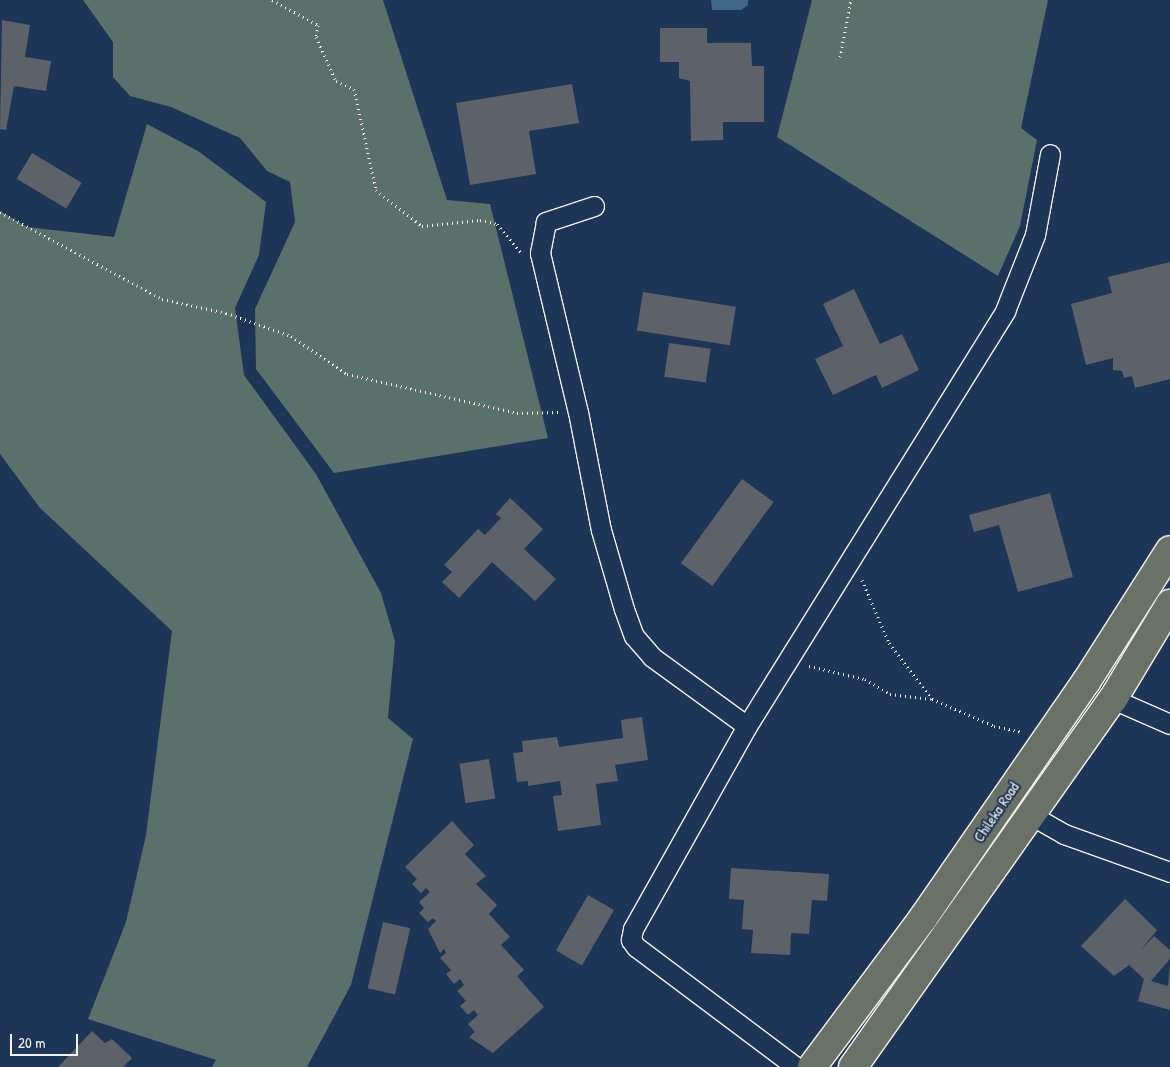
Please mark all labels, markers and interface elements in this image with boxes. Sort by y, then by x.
street label: Chileka Road [970,779,1022,845]
scale bar [12,1024,80,1056]
text: 20 m [18,1032,45,1053]

